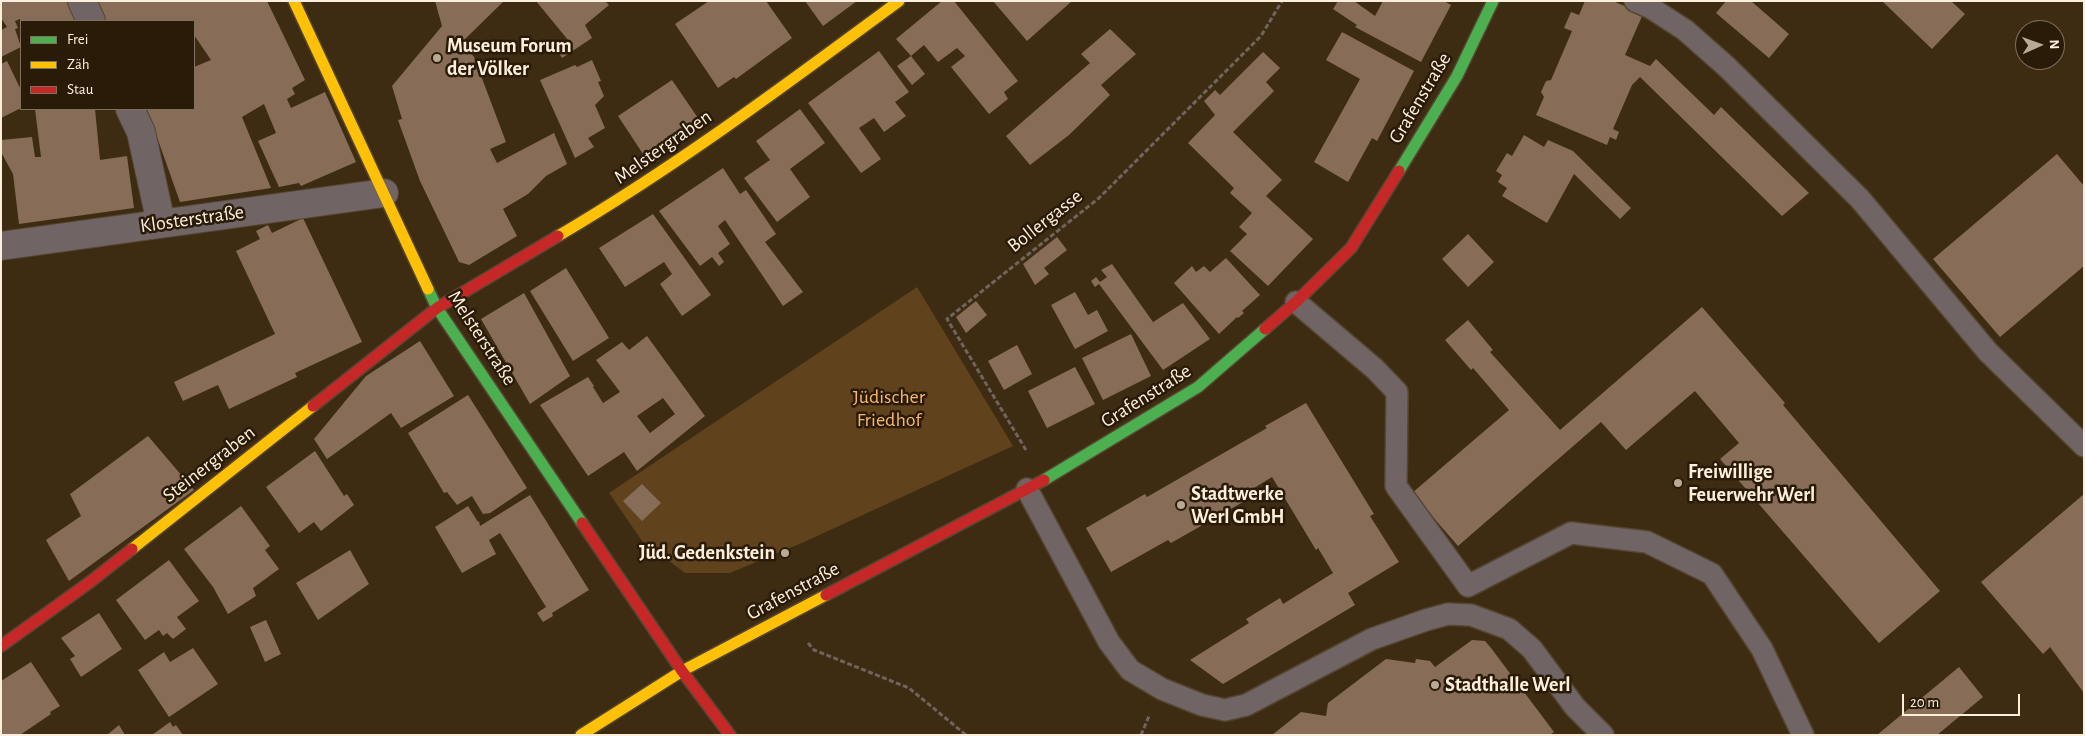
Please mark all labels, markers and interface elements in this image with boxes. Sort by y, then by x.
legend [20,20,195,110]
north arrow [2015,20,2065,70]
text: Frei [67,32,88,47]
place label: Museum Forum der Völker [447,34,572,81]
text: N [2047,39,2061,50]
street label: Grafenstraße [1384,48,1456,148]
marker: Museum Forum der Völker [431,52,443,64]
text: Zäh [67,57,90,72]
text: Stau [67,82,93,97]
street label: Melstergraben [610,105,716,189]
street label: Bollergasse [1003,184,1087,258]
street label: Klosterstraße [139,200,245,238]
street label: Melsterstraße [442,286,522,390]
street label: Grafenstraße [1097,359,1195,433]
park label: Jüdischer Friedhof [853,385,925,432]
street label: Steinergraben [158,420,260,508]
place label: Freiwillige Feuerwehr Werl [1688,460,1815,507]
marker: Freiwillige Feuerwehr Werl [1672,477,1684,489]
place label: Stadtwerke Werl GmbH [1191,482,1284,529]
marker: Stadtwerke Werl GmbH [1175,499,1187,511]
place label: Jüd. Gedenkstein [639,541,775,565]
marker: Jüd. Gedenkstein [779,547,791,559]
street label: Grafenstraße [742,557,844,625]
place label: Stadthalle Werl [1445,673,1570,697]
marker: Stadthalle Werl [1429,679,1441,691]
scale bar [1905,684,2022,716]
text: 20 m [1910,695,1939,710]

